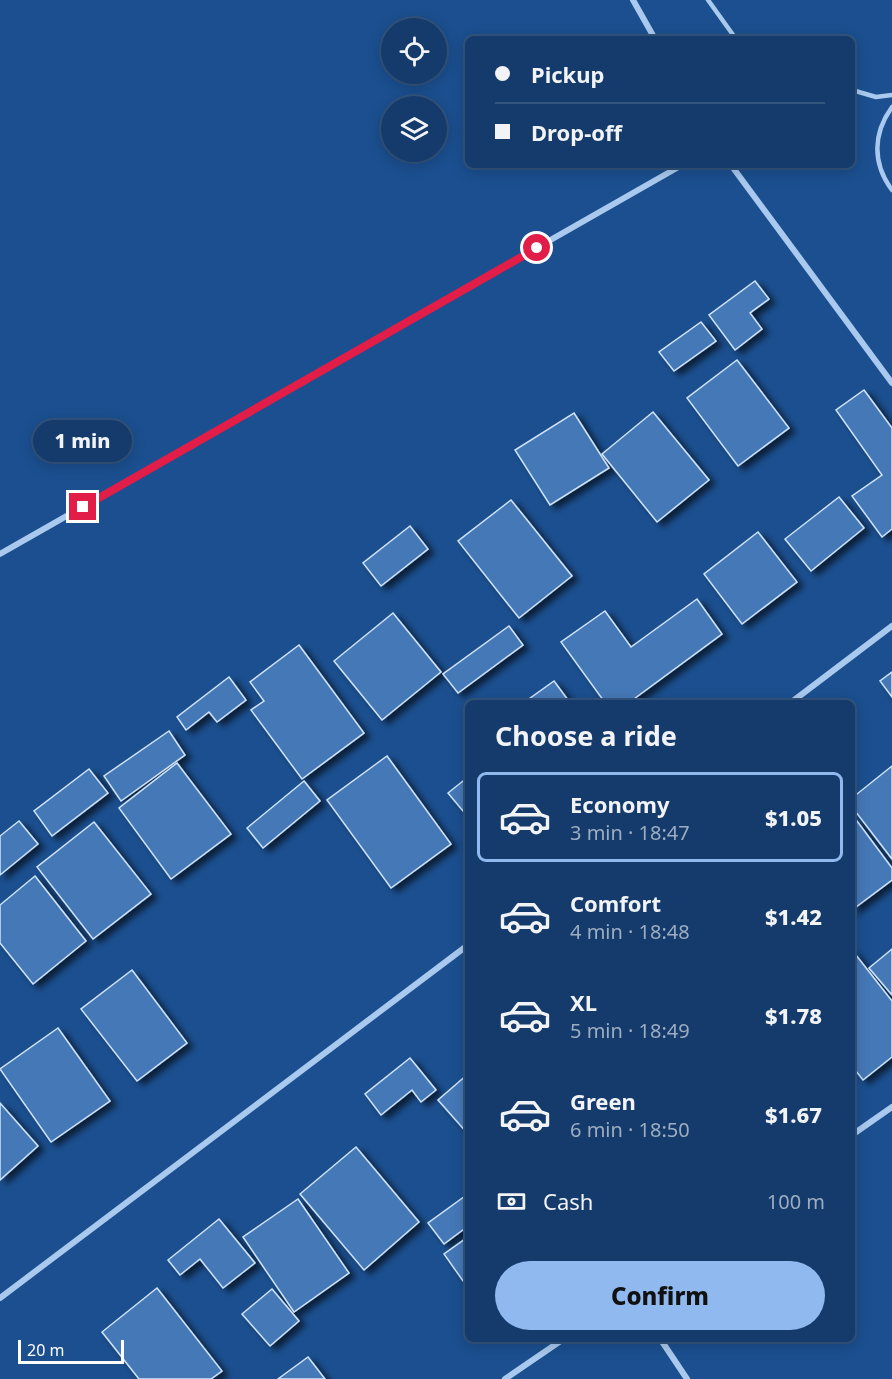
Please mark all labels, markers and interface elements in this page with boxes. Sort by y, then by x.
map controls [381,18,447,162]
button: locate [381,18,447,84]
text: Pickup [531,59,604,89]
button: layers [381,96,447,162]
text: Drop-off [531,117,622,147]
route start [523,234,550,261]
callout: 1 min [34,420,132,462]
text: 1 min [55,427,110,454]
route end [69,493,96,520]
text: Choose a ride [495,717,677,754]
text: Economy [570,789,669,819]
icon: car [498,790,552,844]
text: $1.05 [765,802,822,832]
text: 3 min · 18:47 [570,819,690,846]
text: Comfort [570,888,661,918]
icon: car [498,889,552,943]
text: $1.42 [765,901,822,931]
text: 4 min · 18:48 [570,918,690,945]
text: XL [570,987,597,1017]
icon: car [498,988,552,1042]
text: $1.78 [765,1000,822,1030]
text: 5 min · 18:49 [570,1017,690,1044]
text: Green [570,1086,636,1116]
icon: car [498,1087,552,1141]
text: $1.67 [765,1099,822,1129]
text: 6 min · 18:50 [570,1116,690,1143]
icon: cash [495,1185,528,1218]
text: Cash [543,1186,593,1216]
text: 100 m [767,1188,825,1215]
button: Confirm [495,1261,825,1330]
scale bar [18,1337,124,1364]
text: 20 m [27,1339,64,1361]

